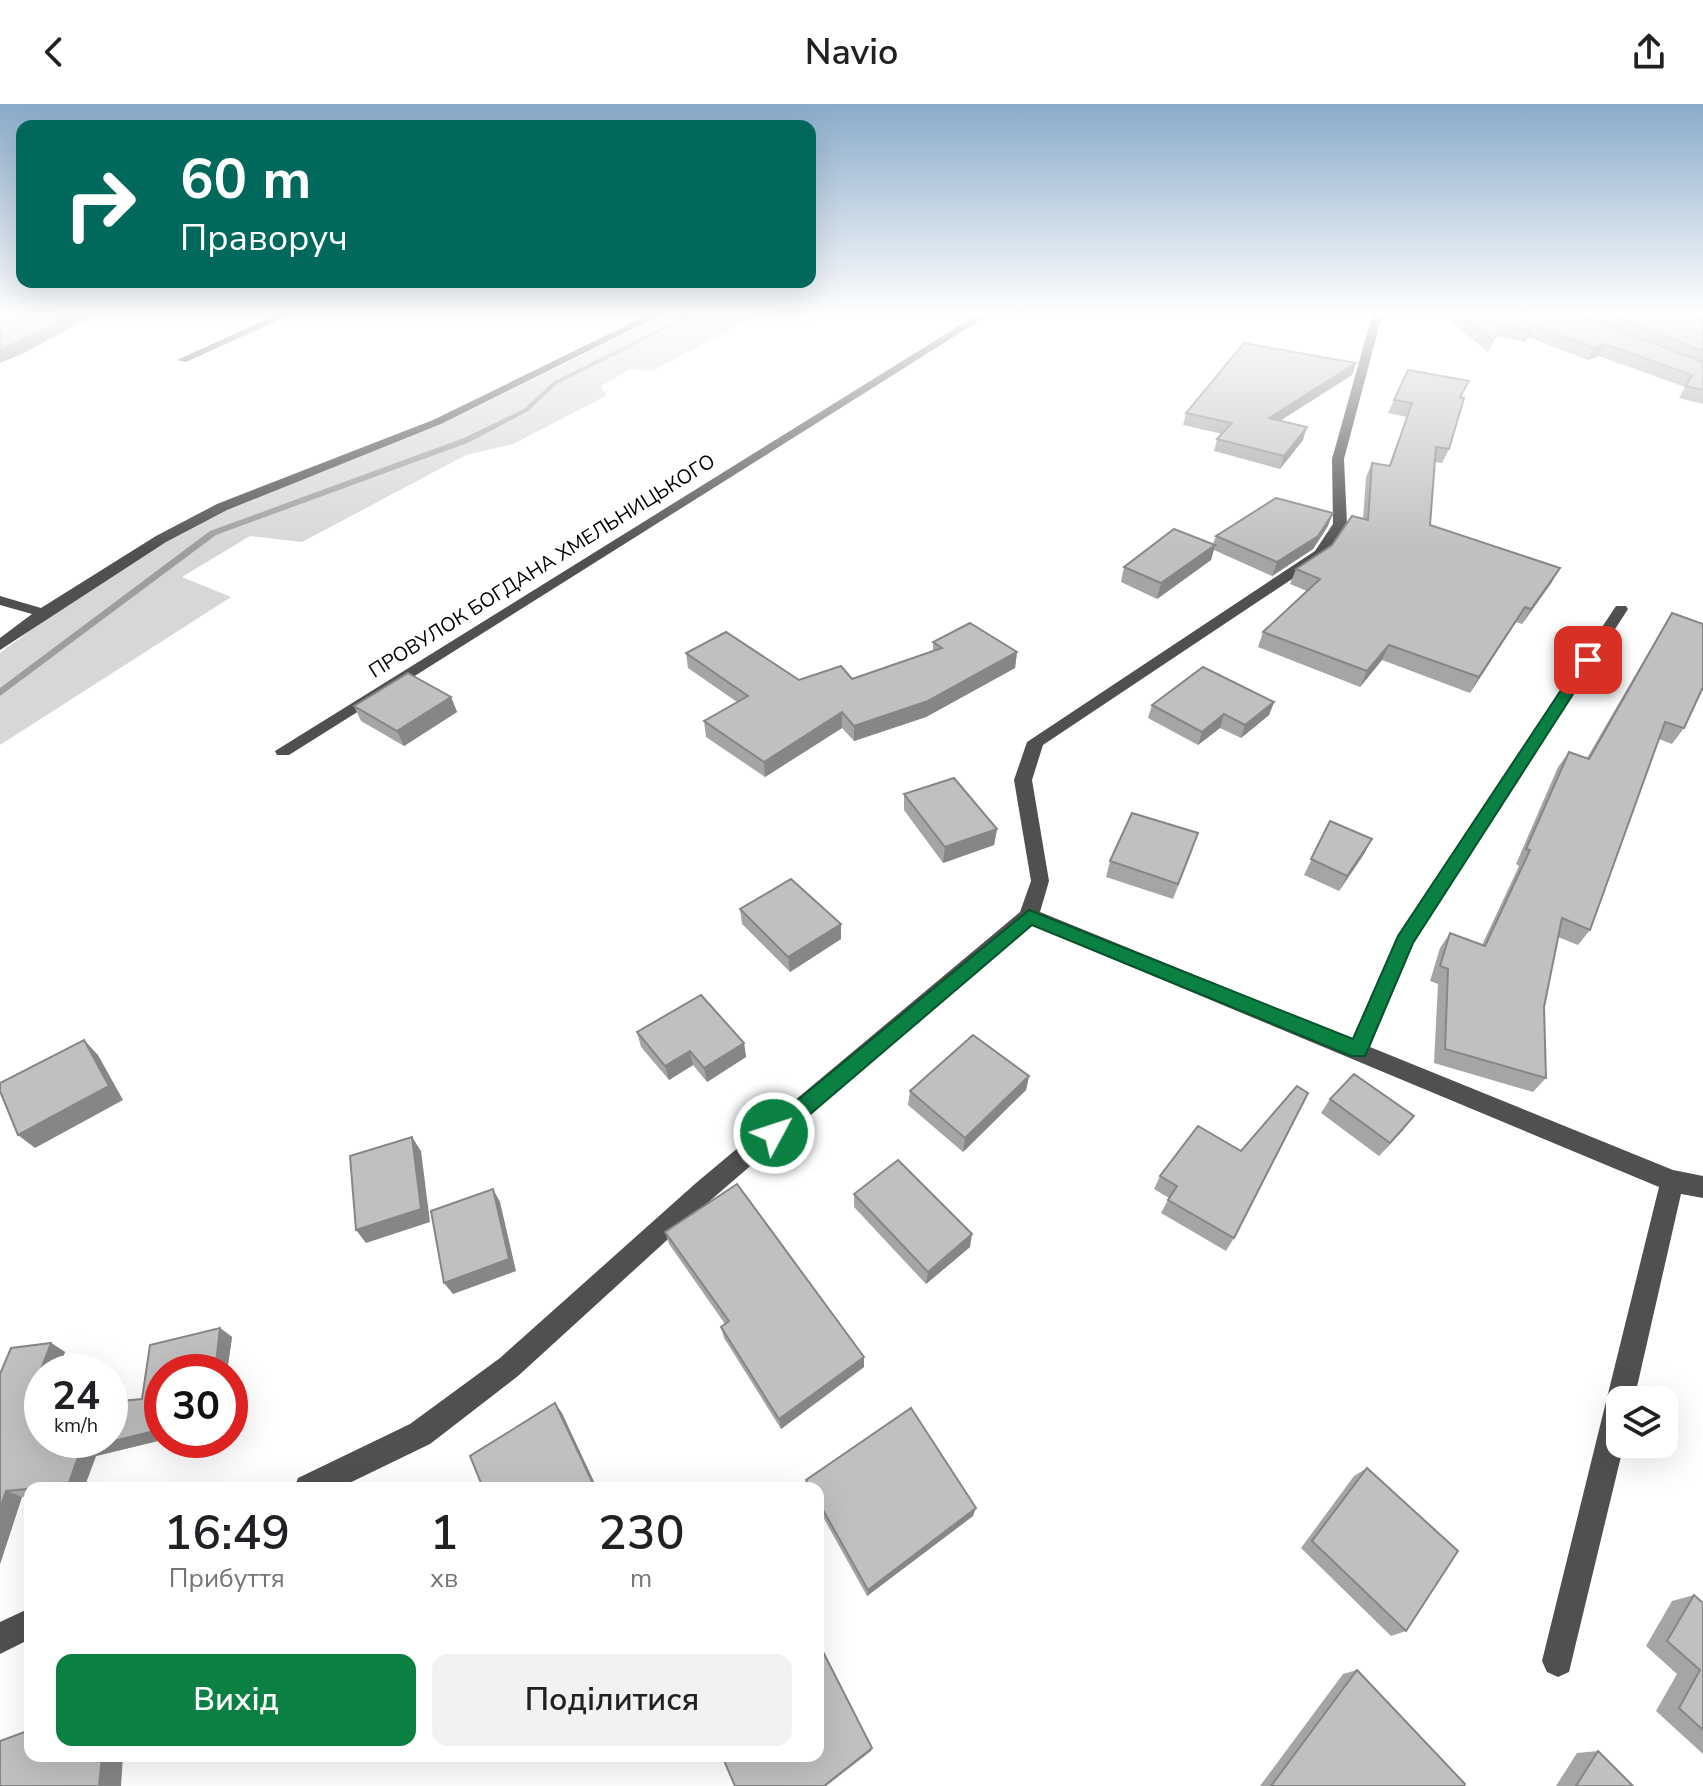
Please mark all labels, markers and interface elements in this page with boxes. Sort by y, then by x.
text: Navio [805,28,898,77]
icon: back [32,30,76,74]
icon: share [1627,30,1671,74]
text: 60 m [180,141,311,218]
icon: right [48,152,152,256]
text: Праворуч [180,214,348,263]
street label: ПРОВУЛОК БОГДАНА ХМЕЛЬНИЦЬКОГО [364,448,720,684]
pin [1554,626,1622,694]
icon: arrive [1566,638,1610,682]
position arrow [732,1091,816,1175]
speed limit sign: 30 [144,1354,248,1458]
text: 24 [52,1369,100,1423]
map controls [1606,1386,1678,1458]
button: layers [1606,1386,1678,1458]
text: km/h [54,1412,98,1439]
text: 16:49 [164,1500,290,1566]
text: 1 [430,1500,458,1566]
text: 230 [598,1500,684,1566]
text: Прибуття [169,1561,285,1596]
text: хв [430,1561,458,1596]
text: m [630,1561,652,1596]
button: Вихід [56,1654,416,1746]
button: Поділитися [432,1654,792,1746]

